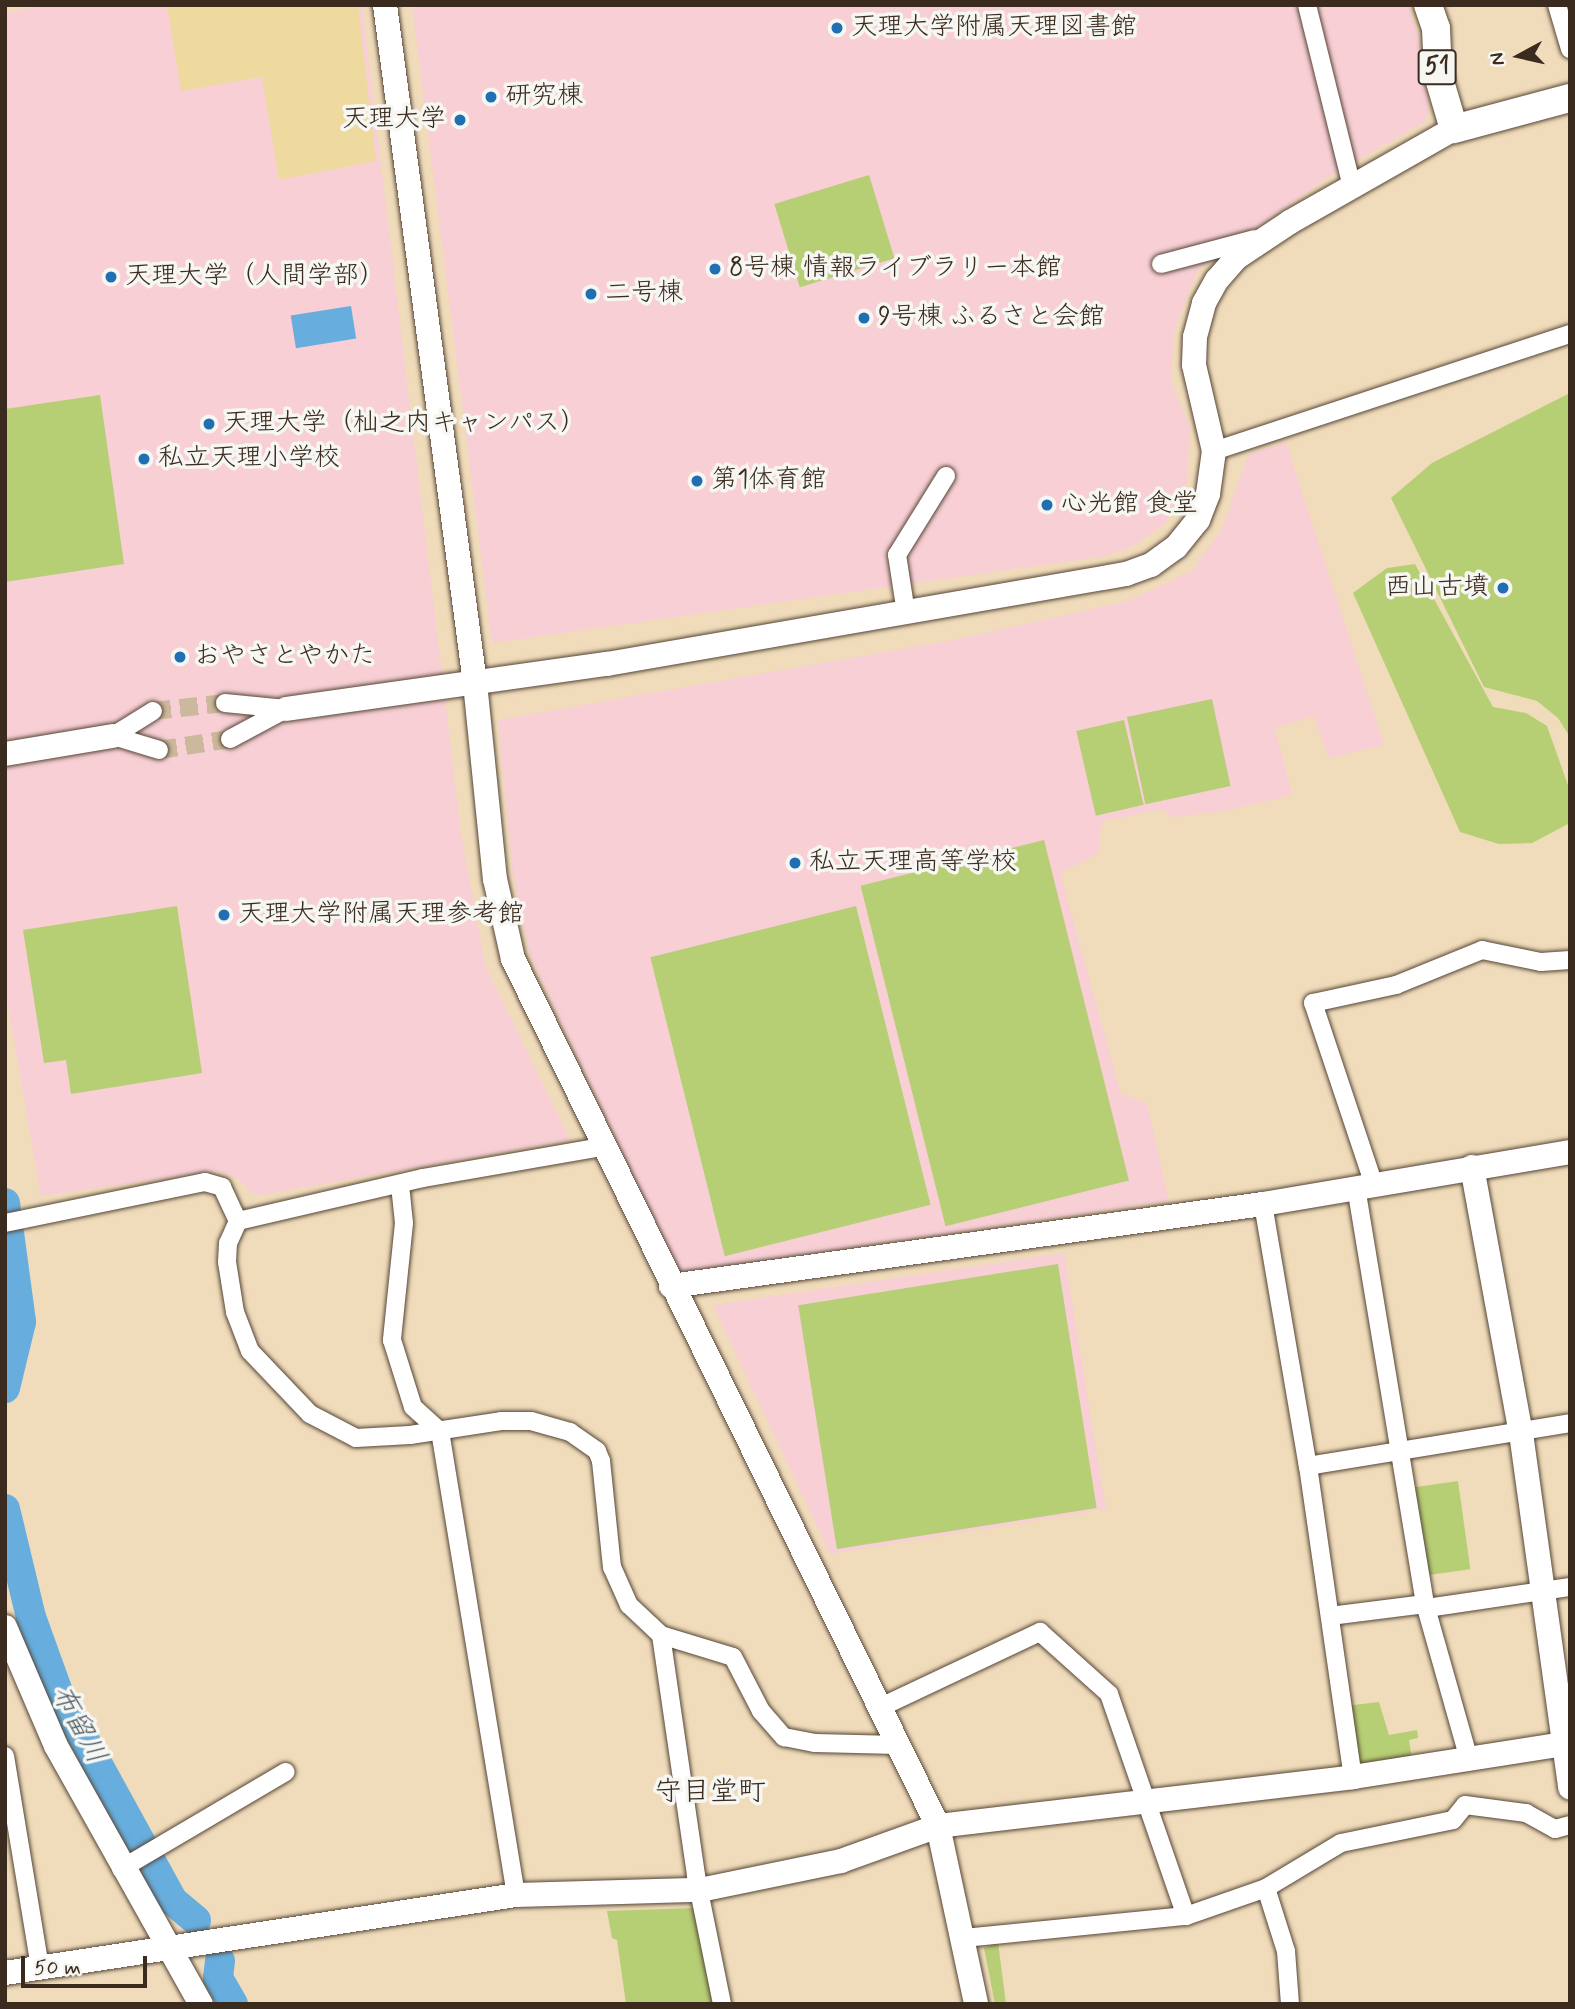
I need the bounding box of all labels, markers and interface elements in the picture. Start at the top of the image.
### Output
place label: 天理大学附属天理図書館 [851,12,1137,44]
marker: 天理大学附属天理図書館 [829,20,845,36]
north arrow [1484,21,1554,91]
road number: 51 [1416,46,1458,88]
text: N [1484,51,1511,67]
place label: 研究棟 [505,81,583,113]
marker: 研究棟 [483,89,499,105]
place label: 天理大学 [342,104,446,136]
marker: 天理大学 [452,112,468,128]
place label: 8号棟 情報ライブラリー本館 [729,253,1063,285]
place label: 天理大学（人間学部） [125,261,385,293]
marker: 8号棟 情報ライブラリー本館 [707,261,723,277]
marker: 天理大学（人間学部） [103,269,119,285]
place label: 二号棟 [605,278,683,310]
marker: 二号棟 [583,286,599,302]
place label: 9号棟 ふるさと会館 [878,302,1106,334]
marker: 9号棟 ふるさと会館 [856,310,872,326]
place label: 天理大学（杣之内キャンパス） [223,408,587,440]
marker: 天理大学（杣之内キャンパス） [201,416,217,432]
place label: 私立天理小学校 [158,443,340,475]
marker: 私立天理小学校 [136,451,152,467]
place label: 第1体育館 [711,465,827,497]
marker: 第1体育館 [689,473,705,489]
place label: 心光館 食堂 [1061,489,1198,521]
marker: 心光館 食堂 [1039,497,1055,513]
place label: 西山古墳 [1385,572,1489,604]
marker: 西山古墳 [1495,580,1511,596]
place label: おやさとやかた [194,641,376,673]
marker: おやさとやかた [172,649,188,665]
place label: 私立天理高等学校 [809,847,1017,879]
marker: 私立天理高等学校 [787,855,803,871]
place label: 天理大学附属天理参考館 [238,899,524,931]
marker: 天理大学附属天理参考館 [216,907,232,923]
water label: 布留川 [43,1680,113,1770]
district label: 守目堂町 [654,1776,766,1810]
scale bar [24,1942,150,1986]
text: 50 m [34,1954,81,1982]

